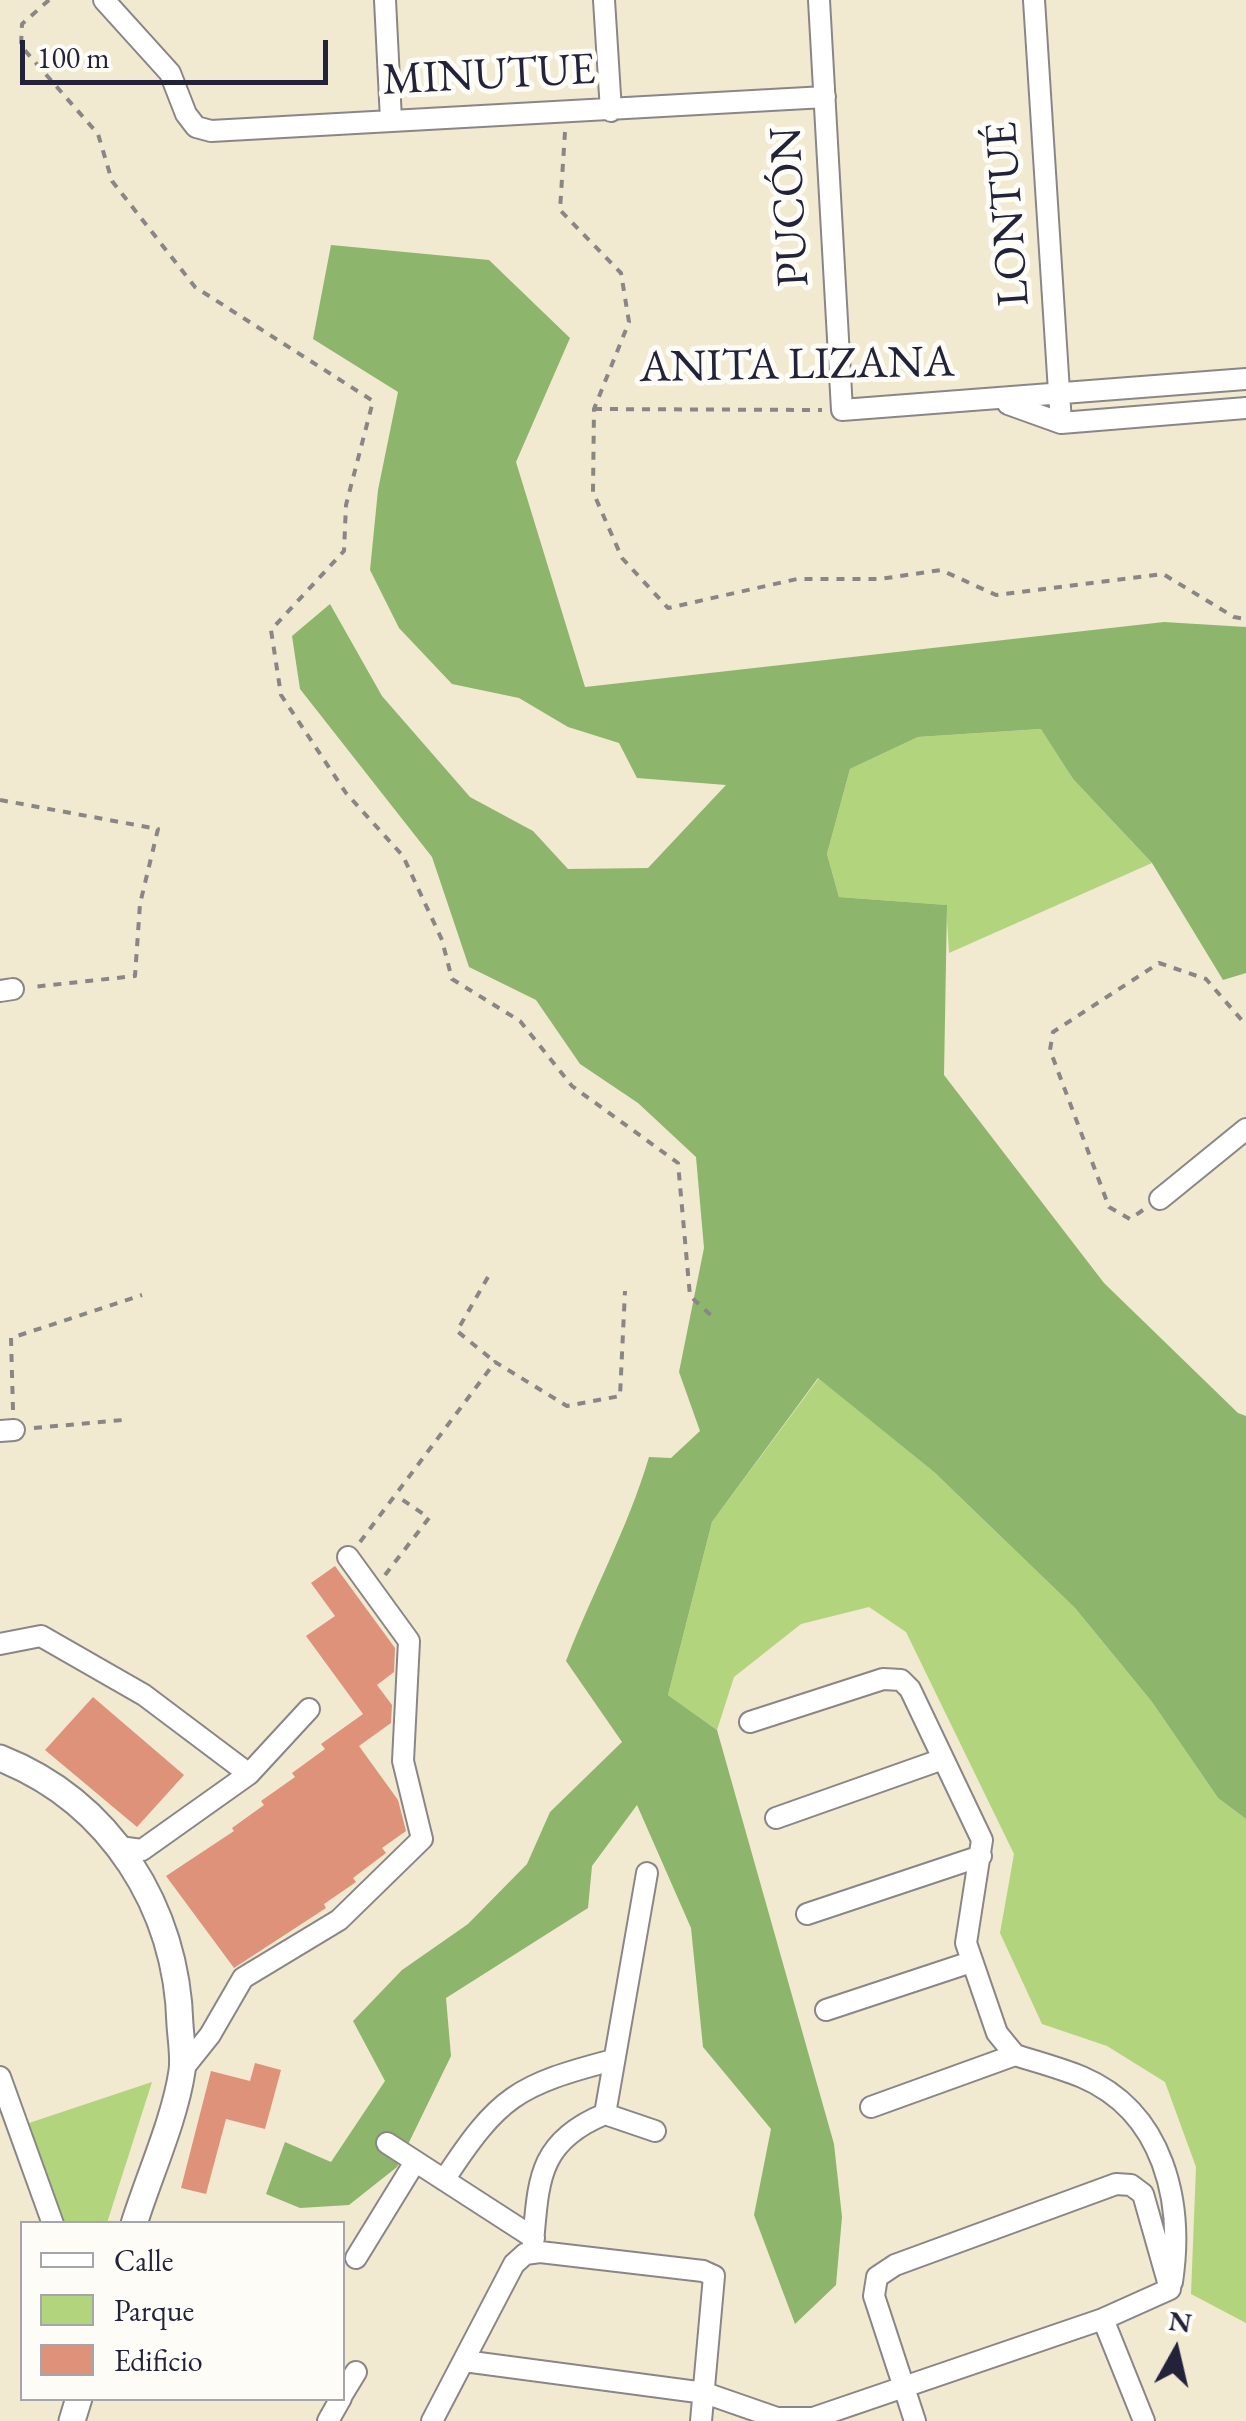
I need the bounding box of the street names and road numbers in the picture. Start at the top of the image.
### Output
street label: MINUTUE [381,43,597,109]
street label: LONTUÉ [976,120,1042,308]
street label: PUCÓN [760,126,822,288]
street label: ANITA LIZANA [639,336,955,396]

